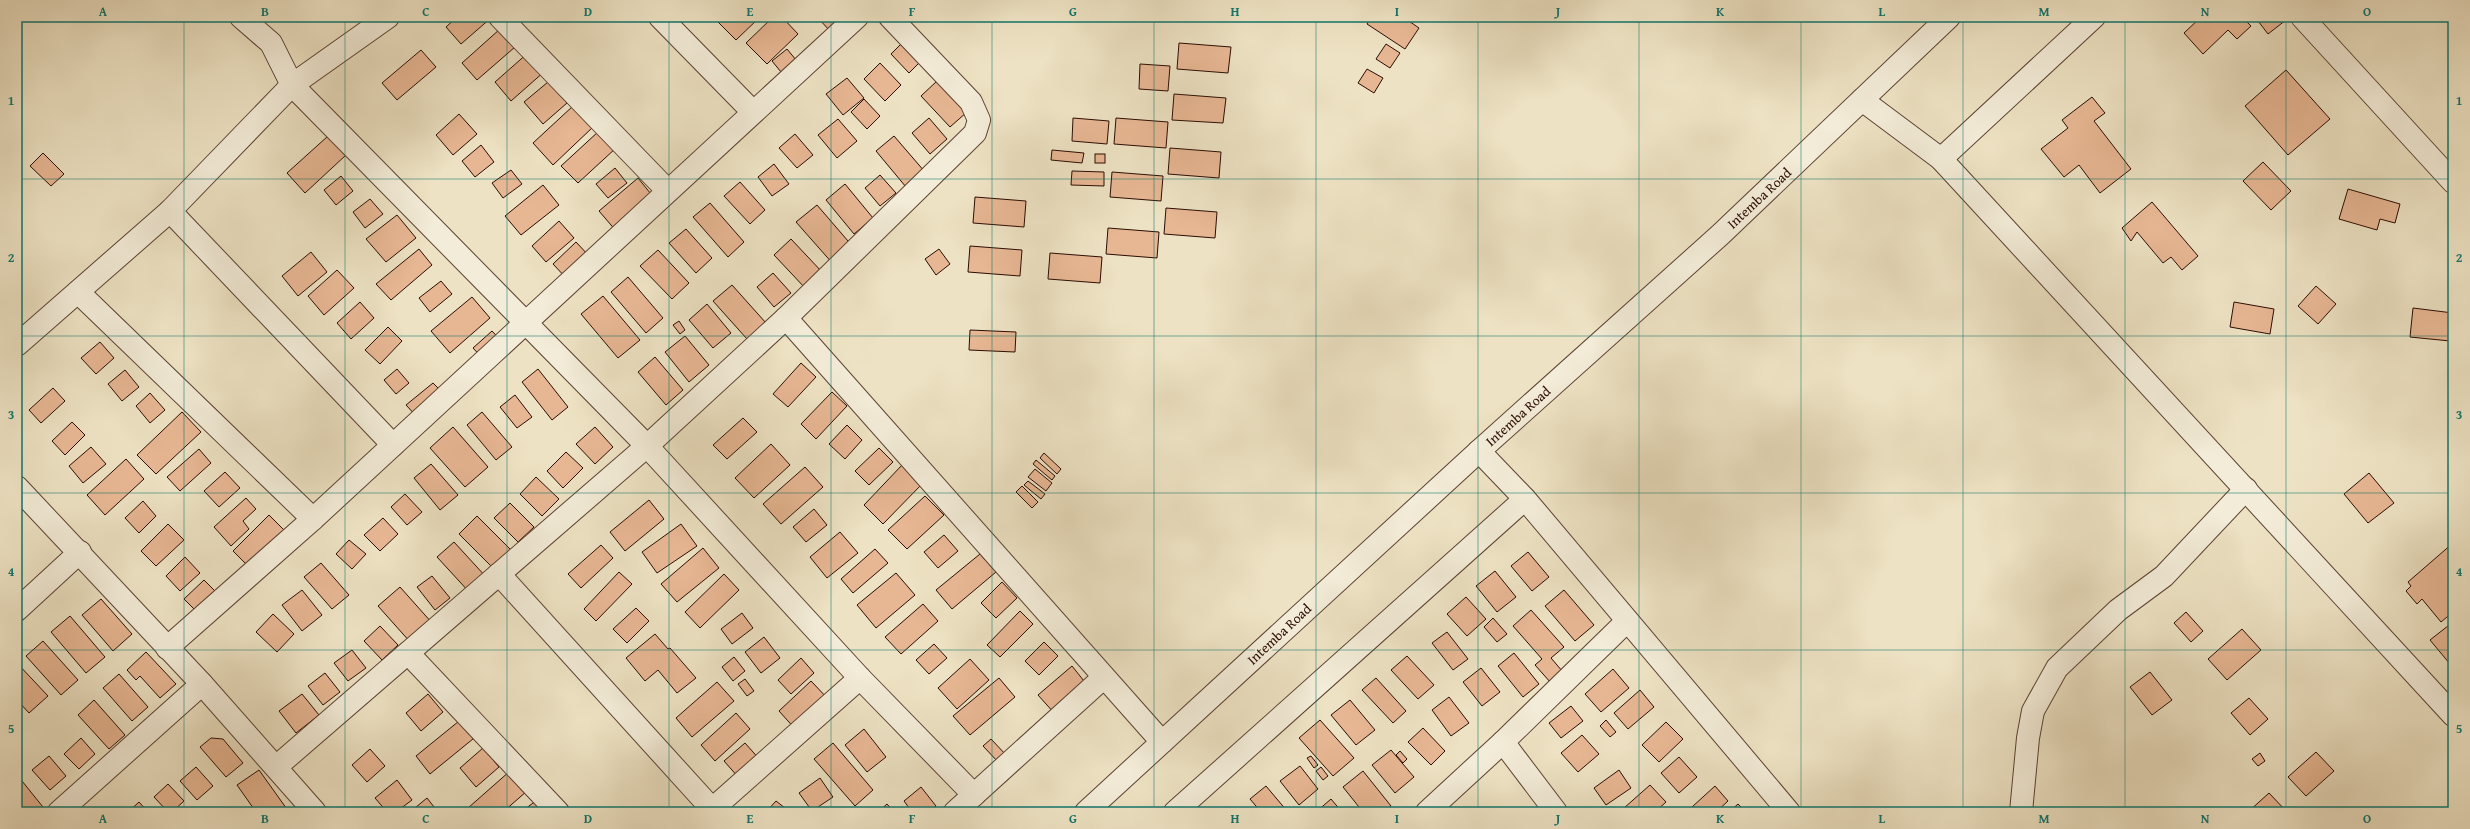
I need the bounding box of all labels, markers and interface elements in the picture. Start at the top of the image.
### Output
text: A [99,2,108,21]
text: B [261,2,269,21]
text: C [422,2,430,21]
text: D [584,2,592,21]
text: E [747,2,754,21]
text: F [909,2,916,21]
text: G [1069,2,1077,21]
text: H [1230,2,1240,21]
text: I [1395,2,1399,21]
text: J [1554,2,1561,21]
text: K [1716,2,1725,21]
text: L [1879,2,1886,21]
text: M [2038,2,2050,21]
text: N [2201,2,2210,21]
text: O [2363,2,2371,21]
text: 1 [8,91,14,110]
text: 1 [2456,91,2462,110]
street label: Intemba Road [1722,163,1796,233]
text: 2 [8,248,15,267]
text: 2 [2456,248,2463,267]
street label: Intemba Road [1481,381,1555,451]
text: 3 [8,405,14,424]
text: 3 [2456,405,2462,424]
text: 4 [8,562,15,581]
text: 4 [2456,562,2463,581]
street label: Intemba Road [1242,599,1316,669]
text: 5 [8,719,15,738]
text: 5 [2456,719,2463,738]
text: A [99,809,108,828]
text: B [261,809,269,828]
text: C [422,809,430,828]
text: D [584,809,592,828]
text: E [747,809,754,828]
text: F [909,809,916,828]
text: G [1069,809,1077,828]
text: H [1230,809,1240,828]
text: I [1395,809,1399,828]
text: J [1554,809,1561,828]
text: K [1716,809,1725,828]
text: L [1879,809,1886,828]
text: M [2038,809,2050,828]
text: N [2201,809,2210,828]
text: O [2363,809,2371,828]

